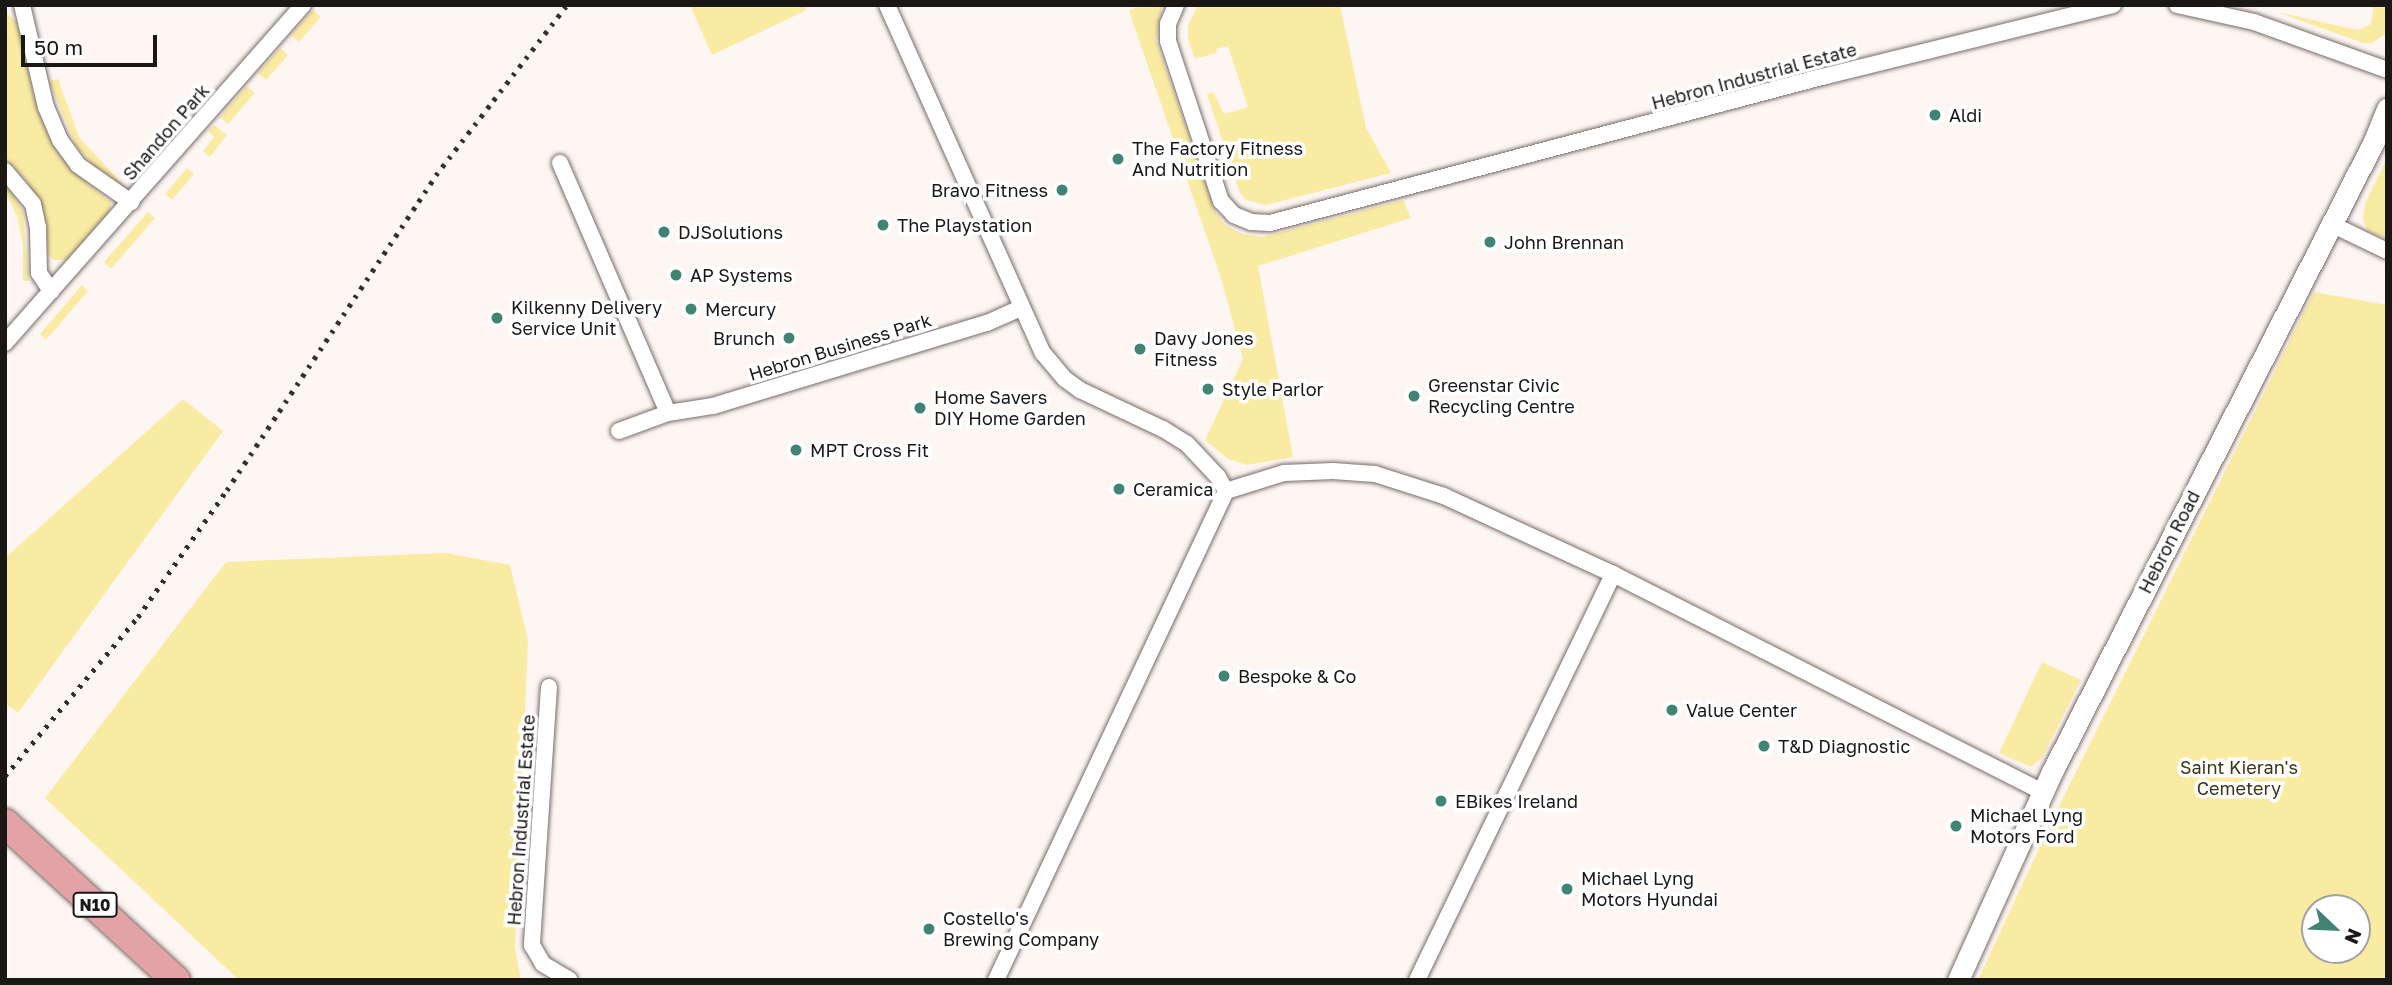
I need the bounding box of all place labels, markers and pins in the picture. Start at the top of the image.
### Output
place label: Aldi [1949,104,1982,126]
marker: Aldi [1927,107,1943,123]
place label: The Factory Fitness And Nutrition [1132,138,1303,180]
marker: The Factory Fitness And Nutrition [1110,151,1126,167]
place label: Bravo Fitness [931,179,1048,201]
marker: Bravo Fitness [1054,182,1070,198]
place label: The Playstation [897,214,1032,236]
marker: The Playstation [875,217,891,233]
place label: DJSolutions [678,221,783,243]
marker: DJSolutions [656,224,672,240]
place label: John Brennan [1504,231,1624,253]
marker: John Brennan [1482,234,1498,250]
place label: AP Systems [690,264,792,286]
marker: AP Systems [668,267,684,283]
place label: Kilkenny Delivery Service Unit [511,297,662,340]
place label: Mercury [705,298,776,320]
marker: Mercury [683,301,699,317]
marker: Kilkenny Delivery Service Unit [489,310,505,326]
place label: Brunch [713,327,775,349]
place label: Davy Jones Fitness [1154,328,1253,370]
marker: Brunch [781,330,797,346]
marker: Davy Jones Fitness [1132,341,1148,357]
place label: Greenstar Civic Recycling Centre [1428,375,1575,418]
place label: Style Parlor [1222,378,1324,400]
marker: Style Parlor [1200,381,1216,397]
place label: Home Savers DIY Home Garden [934,387,1086,430]
marker: Greenstar Civic Recycling Centre [1406,388,1422,404]
marker: Home Savers DIY Home Garden [912,400,928,416]
place label: MPT Cross Fit [810,439,929,461]
marker: MPT Cross Fit [788,442,804,458]
place label: Ceramica [1133,478,1213,500]
marker: Ceramica [1111,481,1127,497]
place label: Bespoke & Co [1238,665,1356,687]
marker: Bespoke & Co [1216,668,1232,684]
place label: Value Center [1686,699,1797,721]
marker: Value Center [1664,702,1680,718]
place label: T&D Diagnostic [1778,735,1910,757]
marker: T&D Diagnostic [1756,738,1772,754]
place label: EBikes Ireland [1455,790,1578,812]
marker: EBikes Ireland [1433,793,1449,809]
place label: Michael Lyng Motors Ford [1970,805,2083,848]
marker: Michael Lyng Motors Ford [1948,818,1964,834]
place label: Michael Lyng Motors Hyundai [1581,868,1718,910]
marker: Michael Lyng Motors Hyundai [1559,881,1575,897]
place label: Costello's Brewing Company [943,908,1099,950]
marker: Costello's Brewing Company [921,921,937,937]

